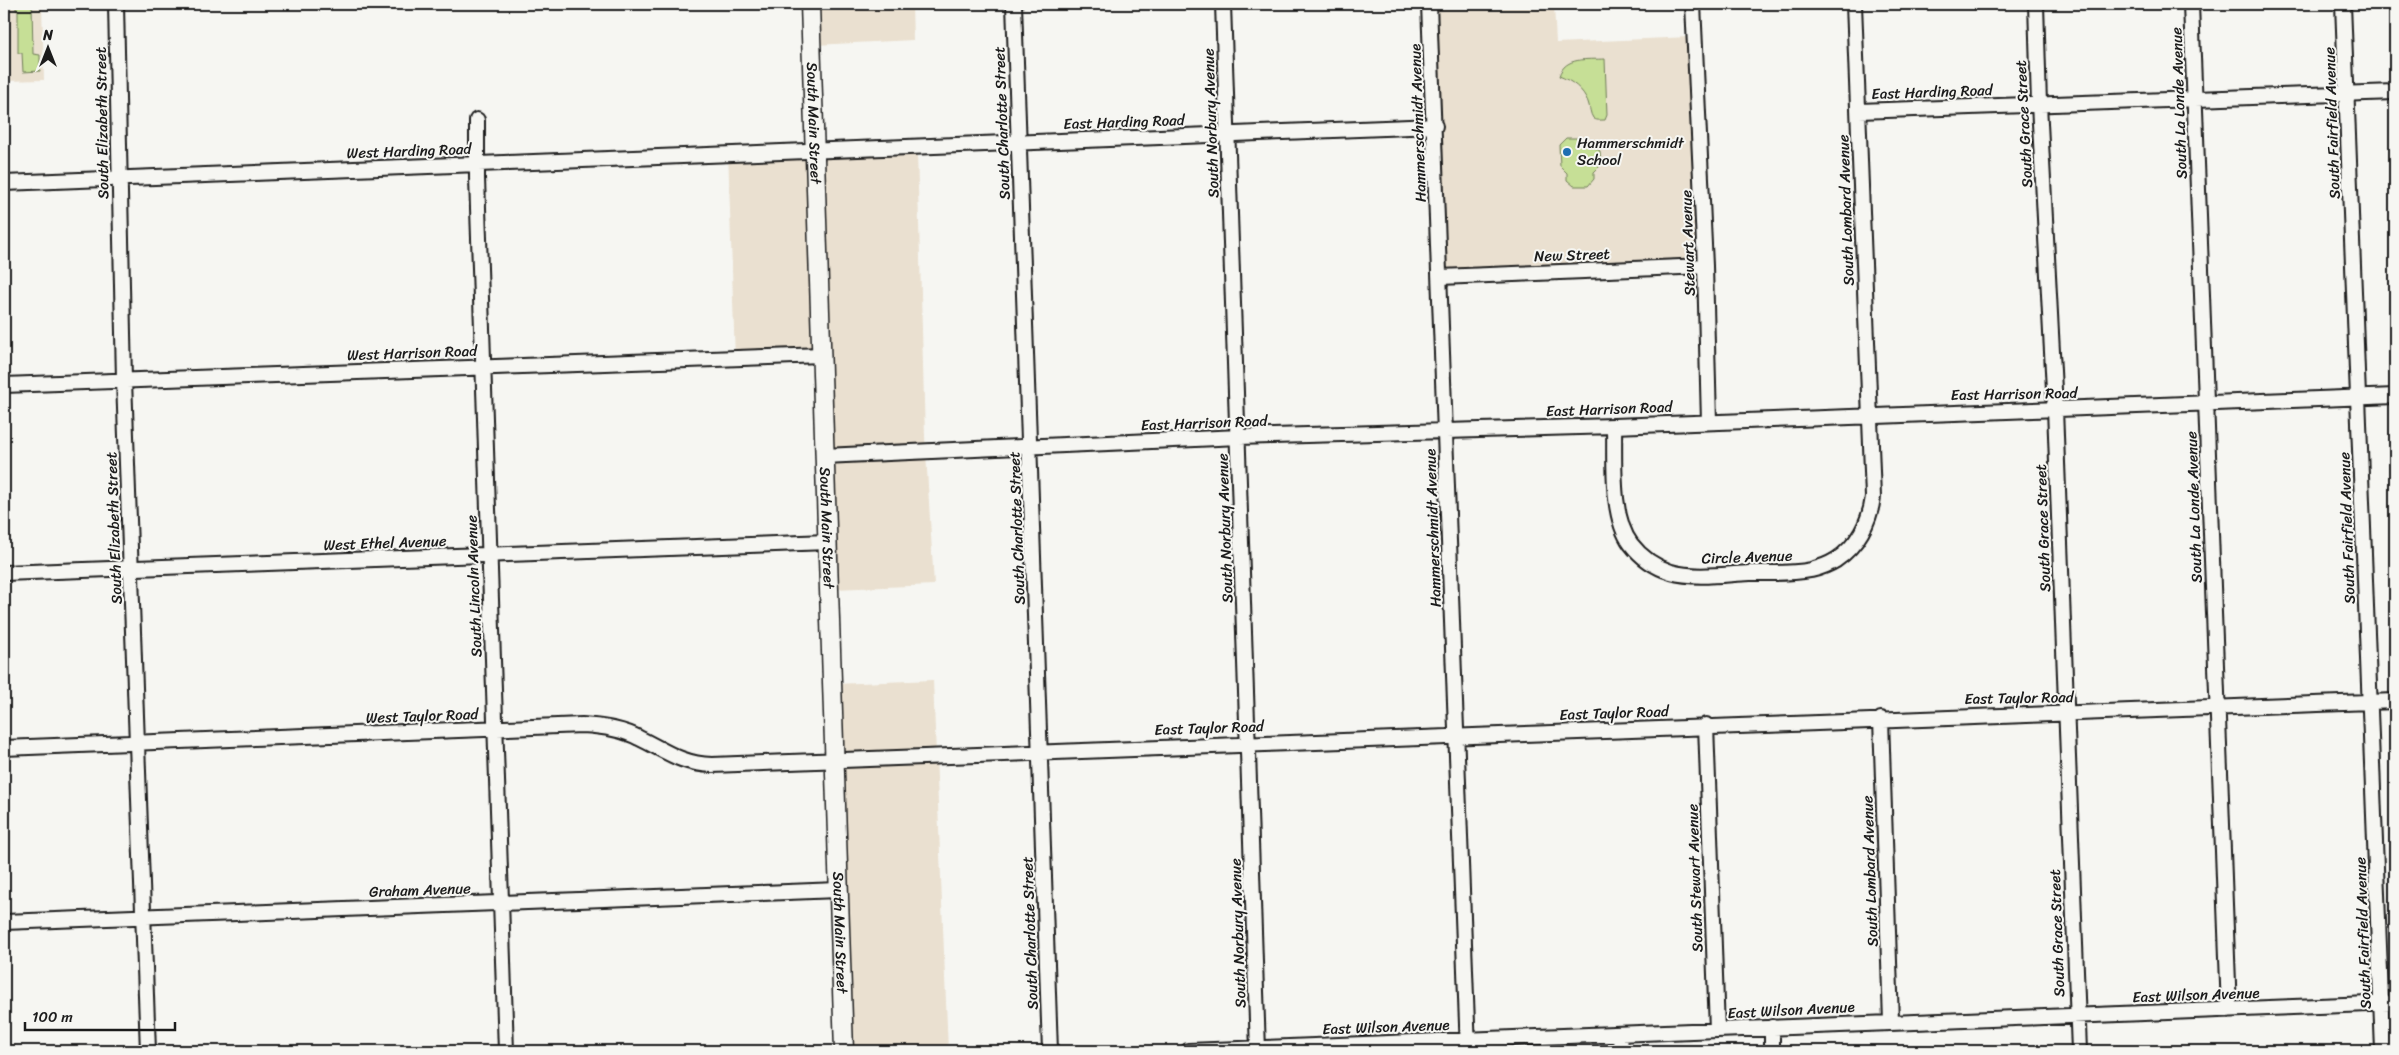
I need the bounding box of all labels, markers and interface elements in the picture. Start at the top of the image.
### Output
north arrow [22,22,72,72]
text: N [42,23,53,48]
street label: South La Londe Avenue [2163,26,2195,179]
street label: Hammerschmidt Avenue [1402,43,1434,203]
street label: South Elizabeth Street [88,46,116,199]
street label: South Charlotte Street [986,46,1018,200]
street label: South Fairfield Avenue [2316,46,2348,199]
street label: South Norbury Avenue [1195,47,1227,198]
street label: South Grace Street [2008,59,2040,188]
street label: South Main Street [799,62,829,185]
street label: East Harding Road [1871,77,1994,107]
street label: East Harding Road [1063,107,1186,137]
place label: Hammerschmidt School [1577,130,1685,173]
street label: South Lombard Avenue [1830,134,1862,286]
street label: West Harding Road [346,136,473,166]
marker: Hammerschmidt School [1561,146,1573,158]
street label: Stewart Avenue [1673,189,1703,296]
street label: New Street [1534,241,1611,269]
street label: West Harrison Road [347,338,478,368]
street label: East Harrison Road [1951,380,2079,408]
street label: East Harrison Road [1545,394,1674,424]
street label: East Harrison Road [1140,408,1269,438]
street label: South La Londe Avenue [2178,430,2210,583]
street label: Hammerschmidt Avenue [1417,448,1449,608]
street label: South Elizabeth Street [98,451,130,605]
street label: South Charlotte Street [1001,451,1033,605]
street label: South Fairfield Avenue [2331,451,2363,604]
street label: South Norbury Avenue [1209,452,1241,603]
street label: South Grace Street [2028,463,2058,592]
street label: South Main Street [812,466,842,590]
street label: South Lincoln Avenue [459,514,489,658]
street label: West Ethel Avenue [323,528,447,558]
street label: Circle Avenue [1701,542,1793,572]
street label: East Taylor Road [1964,684,2075,712]
street label: East Taylor Road [1559,698,1670,728]
street label: West Taylor Road [365,701,480,731]
street label: East Taylor Road [1154,713,1265,743]
street label: South Lombard Avenue [1854,795,1886,947]
street label: South Stewart Avenue [1679,803,1711,953]
street label: South Charlotte Street [1014,856,1046,1010]
street label: South Fairfield Avenue [2347,856,2379,1009]
street label: South Norbury Avenue [1222,857,1254,1008]
street label: South Grace Street [2042,868,2072,997]
street label: South Main Street [825,871,855,995]
street label: Graham Avenue [369,875,472,905]
street label: East Wilson Avenue [2132,980,2260,1010]
street label: East Wilson Avenue [1727,994,1855,1026]
scale bar [25,1000,175,1032]
text: 100 m [32,1004,73,1030]
street label: East Wilson Avenue [1322,1012,1450,1042]

